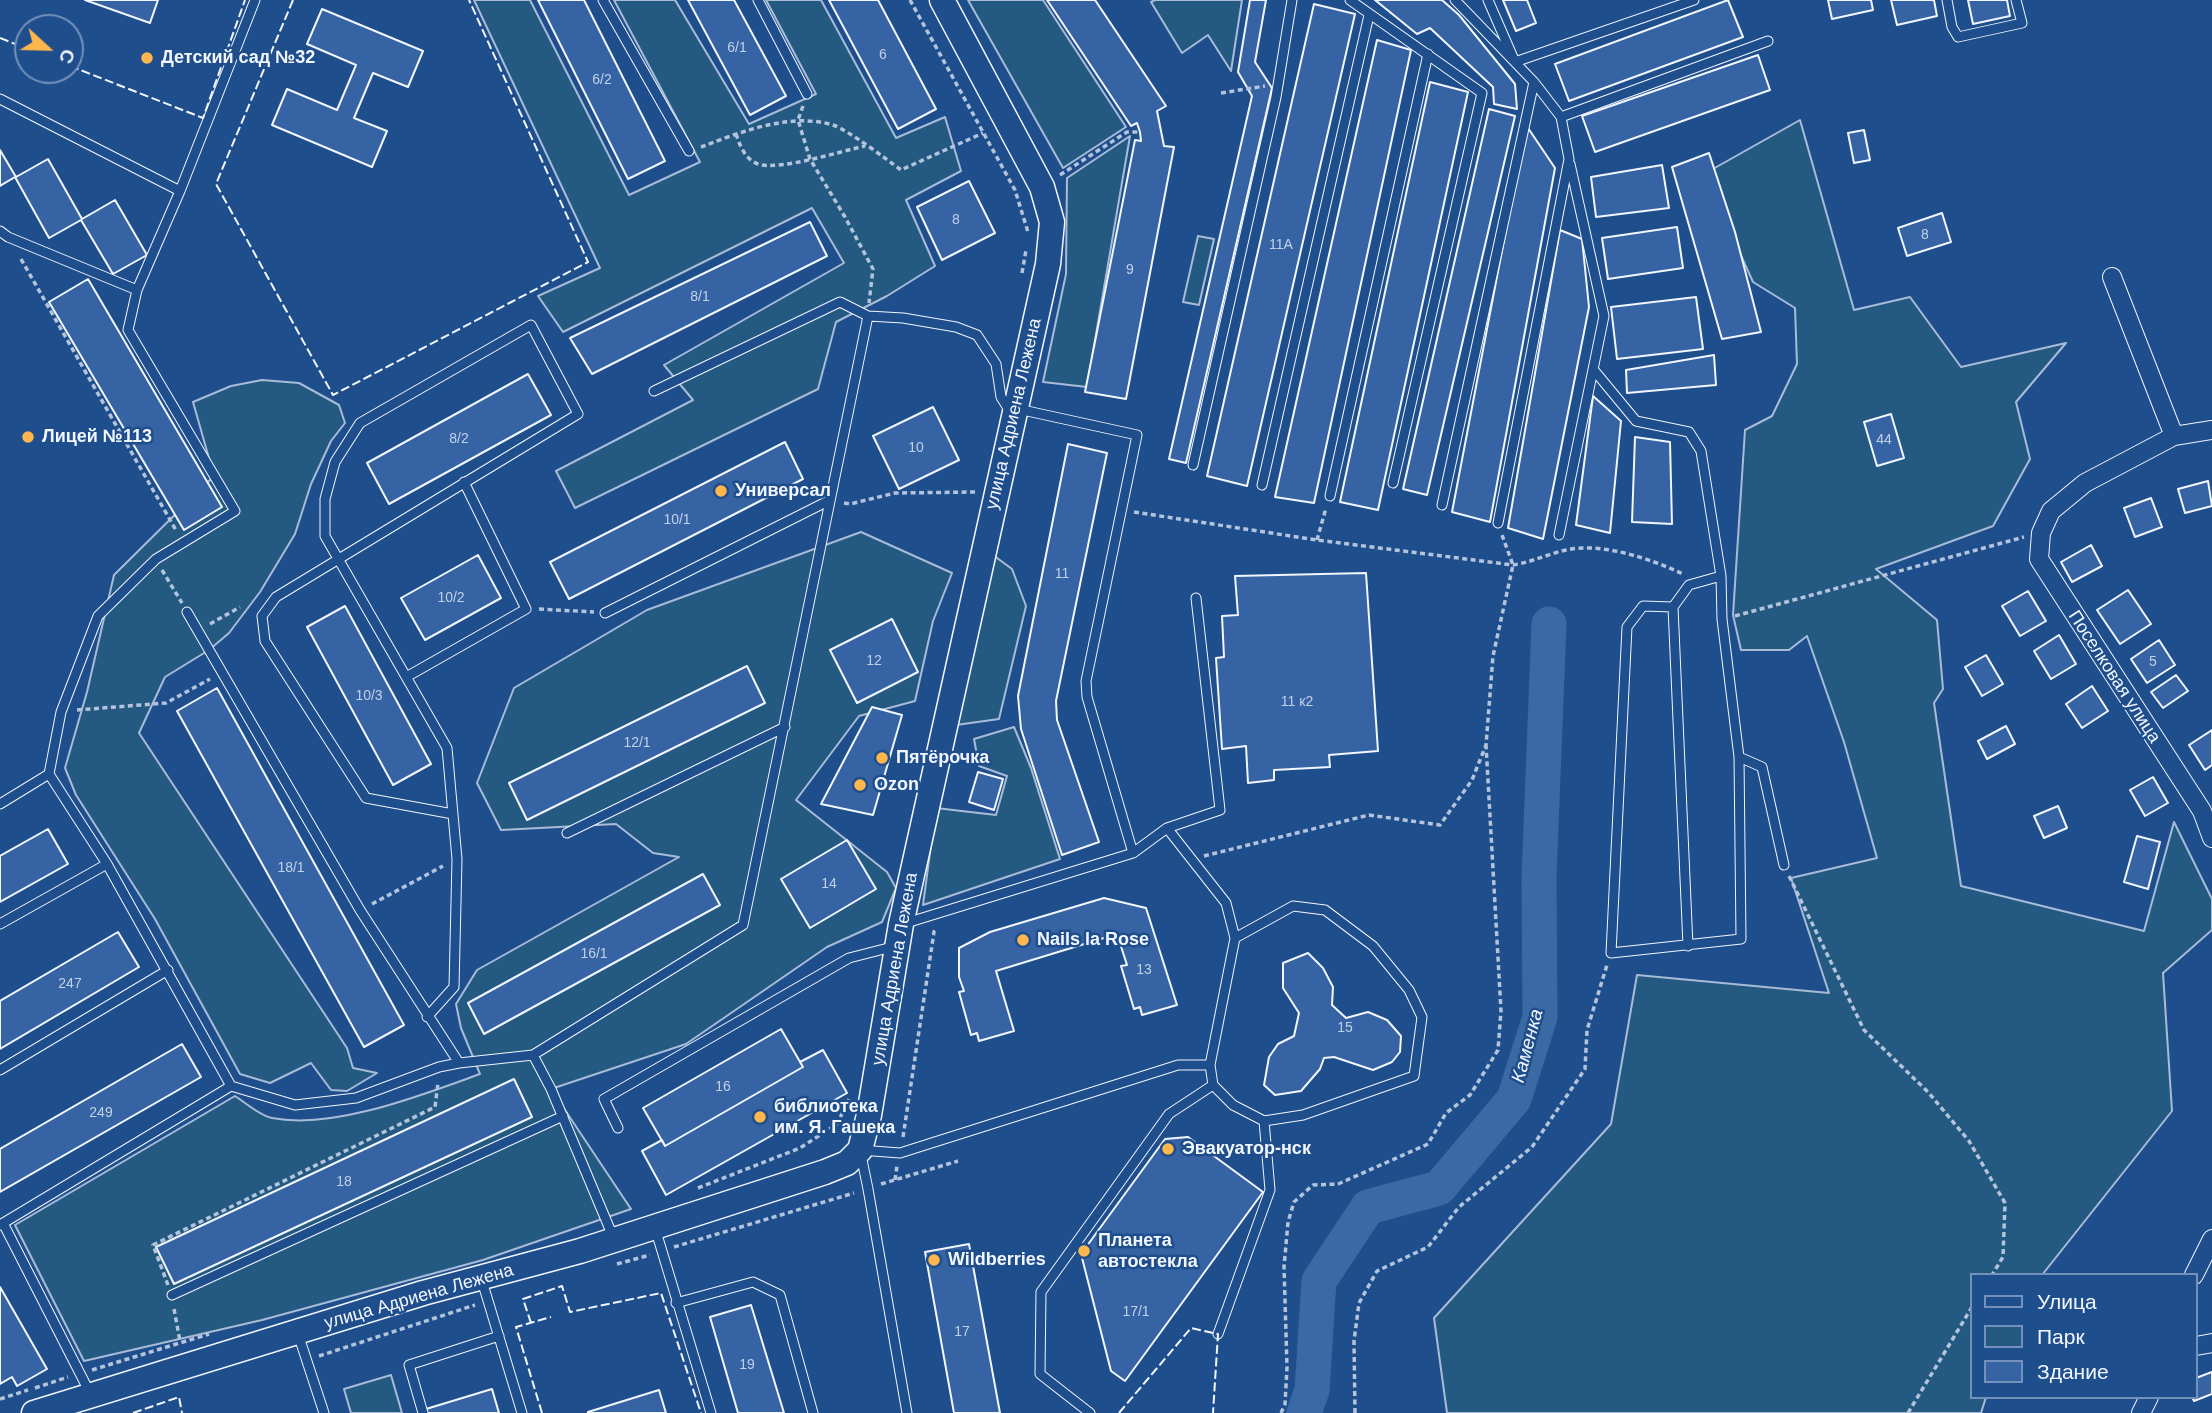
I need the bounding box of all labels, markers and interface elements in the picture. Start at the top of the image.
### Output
north arrow [14,14,84,84]
house number: 6/1 [727,40,747,56]
text: С [55,46,79,67]
place label: Детский сад №32 [161,47,315,69]
house number: 6 [879,47,887,63]
marker: Детский сад №32 [139,50,155,66]
house number: 6/2 [592,72,612,88]
house number: 8 [952,212,960,228]
house number: 8 [1921,227,1929,243]
house number: 11А [1269,237,1293,253]
house number: 9 [1126,262,1134,278]
house number: 8/1 [690,289,710,305]
street label: улица Адриена Лежена [981,316,1047,512]
place label: Лицей №113 [42,426,152,448]
marker: Лицей №113 [20,429,36,445]
house number: 8/2 [449,431,469,447]
house number: 44 [1876,432,1892,448]
house number: 10 [908,440,924,456]
place label: Универсал [735,480,831,502]
marker: Универсал [713,483,729,499]
house number: 10/1 [663,512,691,528]
house number: 11 [1055,566,1069,582]
house number: 10/2 [437,590,465,606]
street label: Поселковая улица [2063,607,2165,747]
house number: 12 [866,653,882,669]
house number: 5 [2149,654,2157,670]
house number: 10/3 [355,688,383,704]
house number: 11 к2 [1281,694,1313,710]
house number: 12/1 [623,735,651,751]
place label: Пятёрочка [896,747,989,769]
marker: Пятёрочка [874,750,890,766]
place label: Ozon [874,774,919,796]
marker: Ozon [852,777,868,793]
house number: 18/1 [277,860,305,876]
street label: улица Адриена Лежена [867,871,923,1067]
house number: 14 [821,876,837,892]
place label: Nails la Rose [1037,929,1149,951]
marker: Nails la Rose [1015,932,1031,948]
house number: 16/1 [580,946,608,962]
house number: 13 [1136,962,1152,978]
house number: 247 [58,976,82,992]
water label: Каменка [1507,1007,1549,1085]
house number: 15 [1337,1020,1353,1036]
house number: 16 [715,1079,731,1095]
place label: библиотека им. Я. Гашека [774,1096,895,1138]
house number: 249 [89,1105,113,1121]
marker: библиотека им. Я. Гашека [752,1109,768,1125]
place label: Эвакуатор-нск [1182,1138,1311,1160]
marker: Эвакуатор-нск [1160,1141,1176,1157]
house number: 18 [336,1174,352,1190]
place label: Планета автостекла [1098,1230,1198,1272]
marker: Планета автостекла [1076,1243,1092,1259]
place label: Wildberries [948,1249,1046,1271]
marker: Wildberries [926,1252,942,1268]
street label: улица Адриена Лежена [322,1260,516,1334]
legend [1970,1273,2198,1399]
text: Улица [2037,1290,2097,1313]
house number: 17/1 [1122,1304,1150,1320]
house number: 17 [954,1324,970,1340]
text: Парк [2037,1325,2085,1348]
house number: 19 [739,1357,755,1373]
text: Здание [2037,1360,2109,1383]

